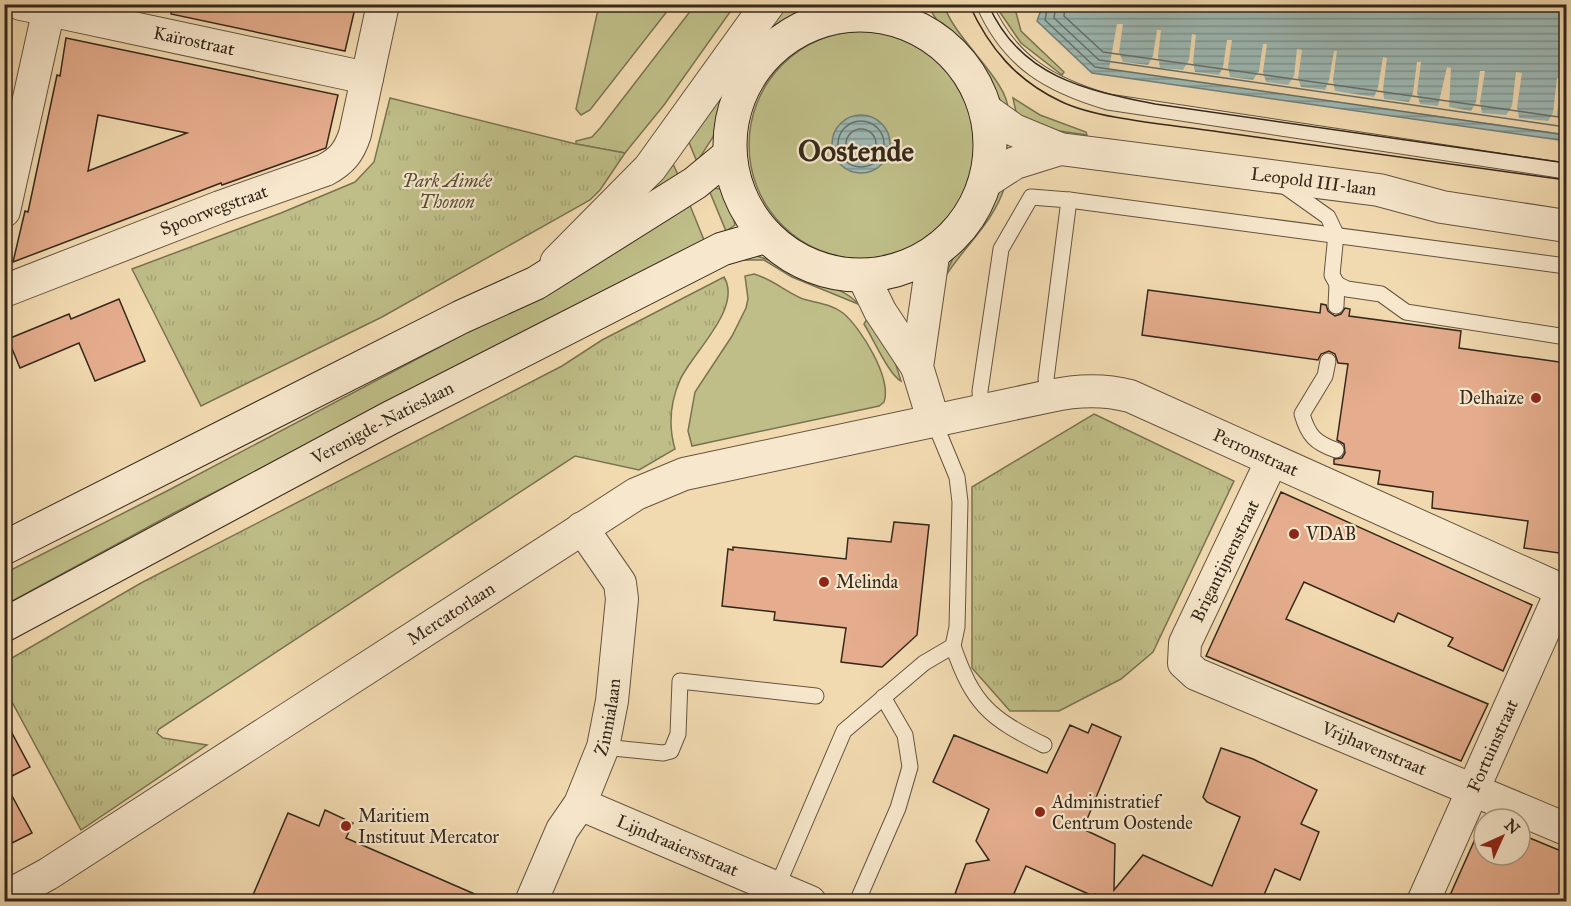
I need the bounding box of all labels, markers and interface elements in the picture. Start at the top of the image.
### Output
street label: Kaïrostraat [151,22,237,61]
district label: Oostende [798,133,915,169]
street label: Leopold III-laan [1250,163,1378,201]
park label: Park Aimée Thonon [402,170,493,213]
street label: Spoorwegstraat [157,180,271,240]
street label: Verenigde-Natieslaan [307,376,457,470]
place label: Delhaize [1459,387,1524,409]
marker: Delhaize [1529,391,1543,405]
street label: Perronstraat [1210,424,1302,481]
street label: Brigantijnenstraat [1186,496,1265,626]
place label: VDAB [1305,523,1356,545]
marker: VDAB [1287,527,1301,541]
place label: Melinda [836,571,898,593]
marker: Melinda [817,575,831,589]
street label: Mercatorlaan [403,577,499,650]
street label: Zinnialaan [590,677,625,759]
street label: Fortuinstraat [1462,695,1523,796]
street label: Vrijhavenstraat [1317,716,1430,781]
place label: Administratief Centrum Oostende [1051,791,1193,834]
place label: Maritiem Instituut Mercator [358,805,499,848]
marker: Administratief Centrum Oostende [1033,805,1047,819]
north arrow [1472,807,1532,867]
street label: Lijndraaiersstraat [613,810,742,881]
text: N [1501,815,1524,839]
marker: Maritiem Instituut Mercator [339,819,353,833]

